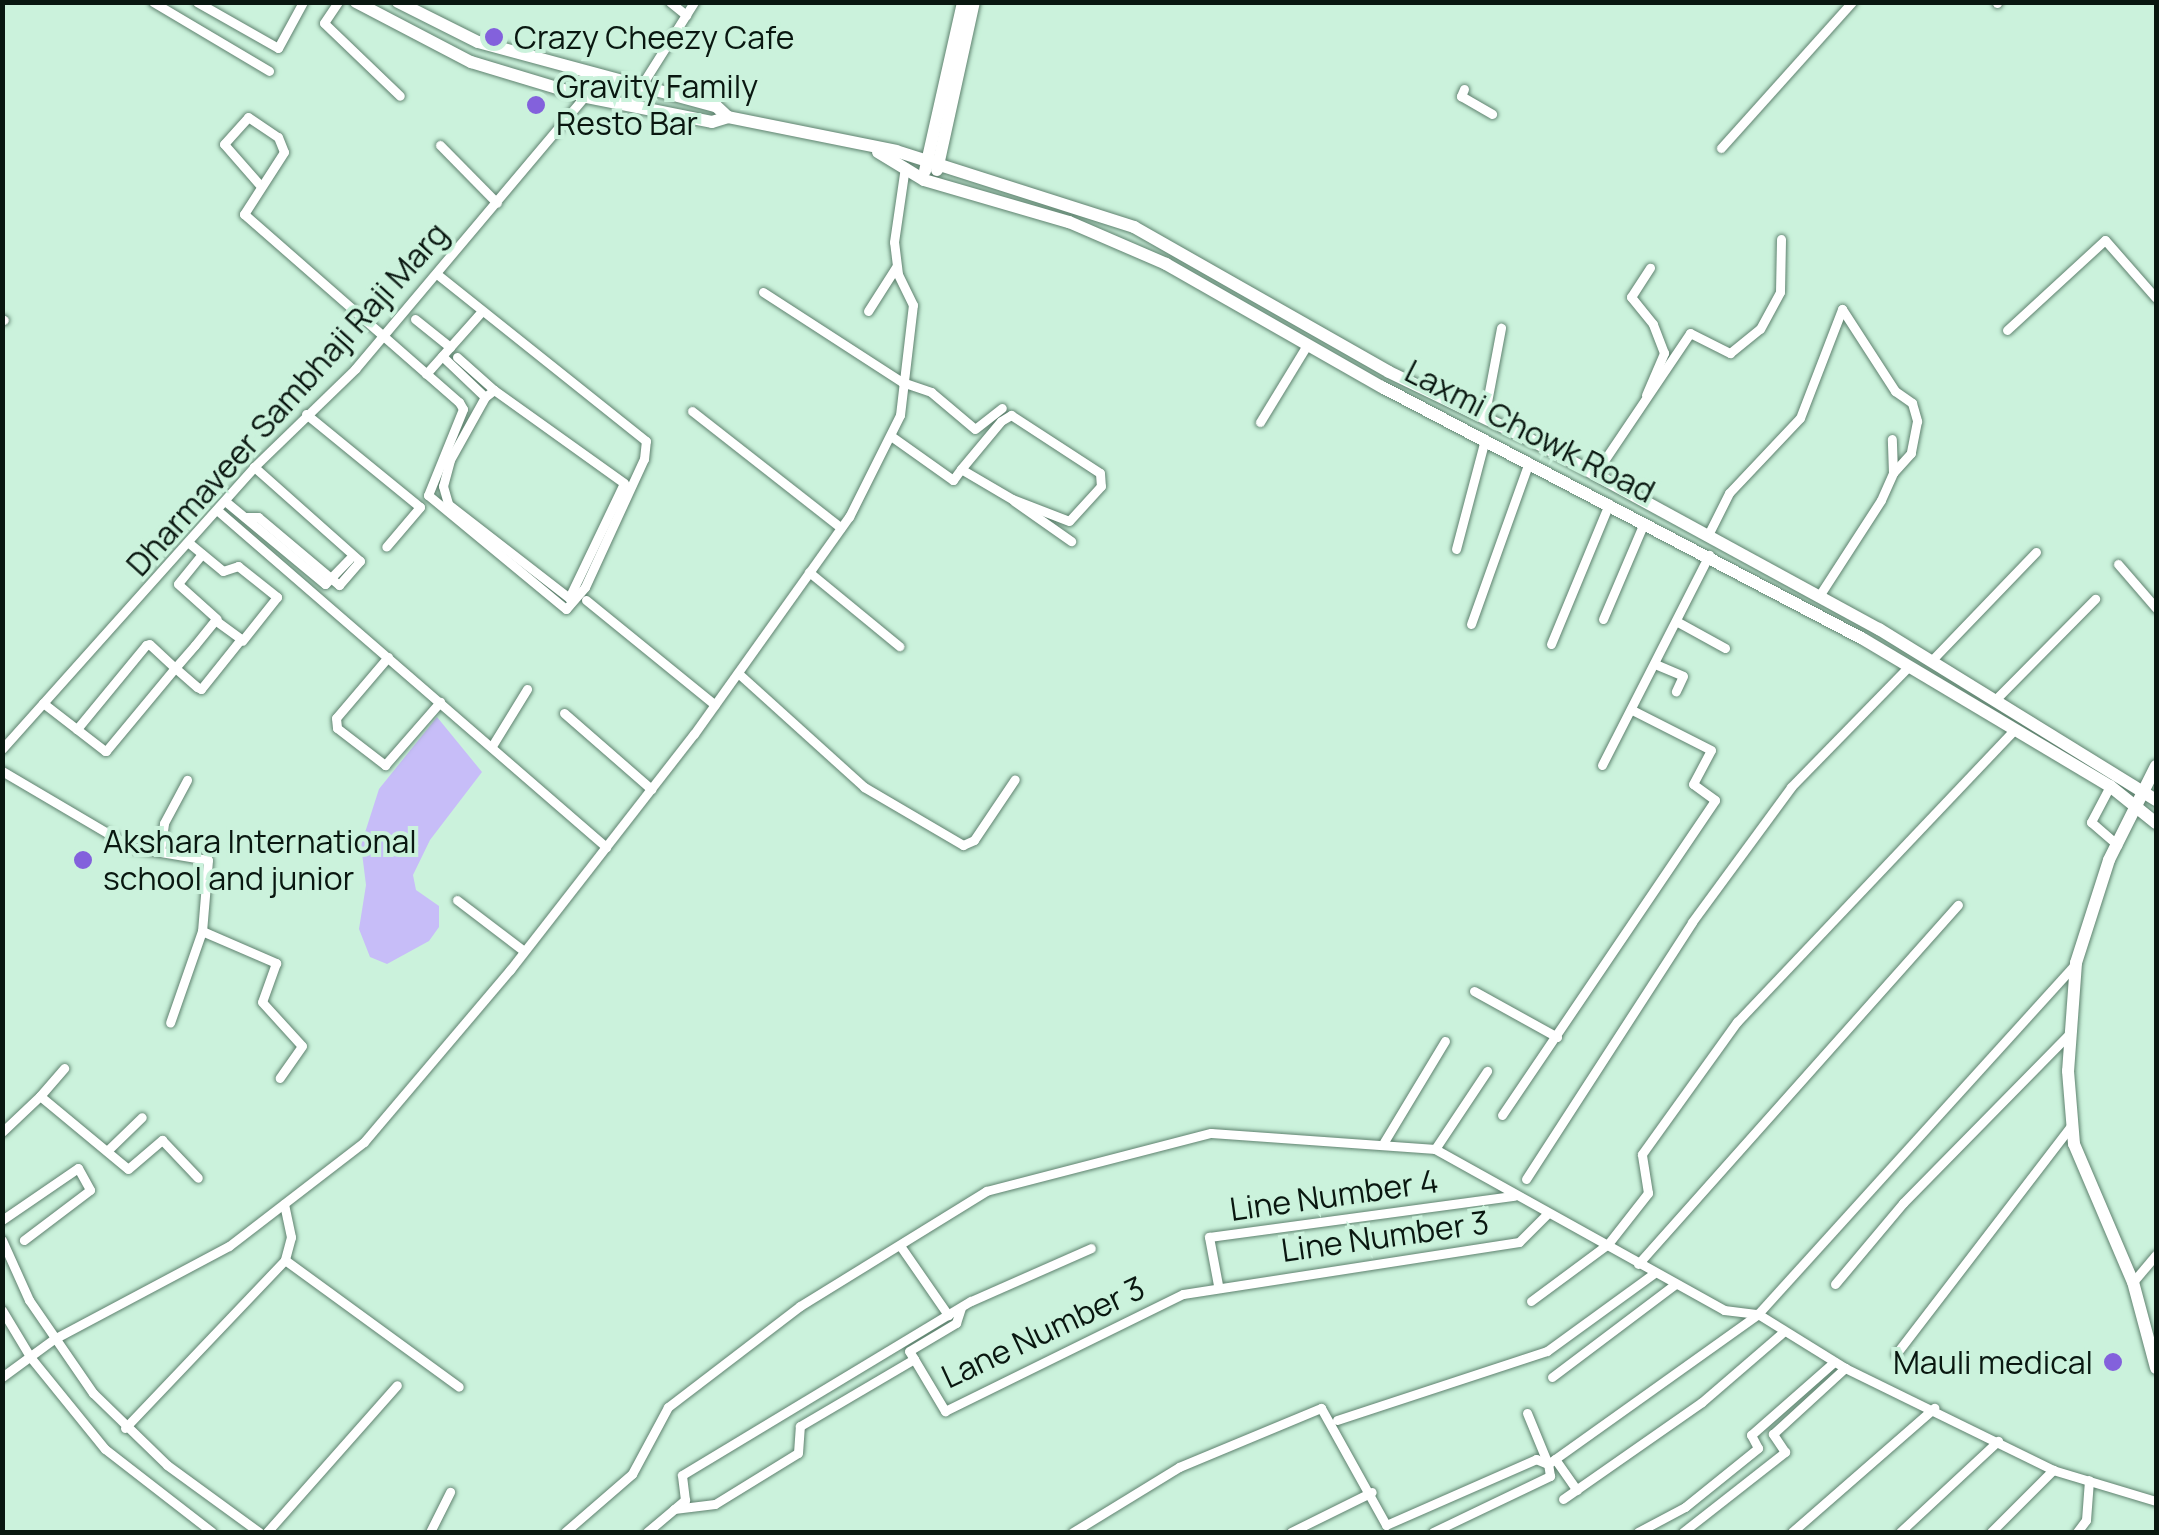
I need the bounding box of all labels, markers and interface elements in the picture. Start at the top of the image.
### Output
place label: Crazy Cheezy Cafe [514,18,794,56]
marker: Crazy Cheezy Cafe [483,26,505,48]
place label: Gravity Family Resto Bar [556,68,758,143]
marker: Gravity Family Resto Bar [525,94,547,116]
street label: Dharmaveer Sambhaji Raji Marg [118,215,456,583]
street label: Laxmi Chowk Road [1399,352,1661,510]
place label: Akshara International school and junior [103,823,417,898]
marker: Akshara International school and junior [72,849,94,871]
street label: Line Number 4 [1227,1161,1441,1229]
street label: Line Number 3 [1279,1202,1491,1270]
street label: Lane Number 3 [935,1268,1151,1396]
place label: Mauli medical [1893,1343,2093,1381]
marker: Mauli medical [2102,1351,2124,1373]

